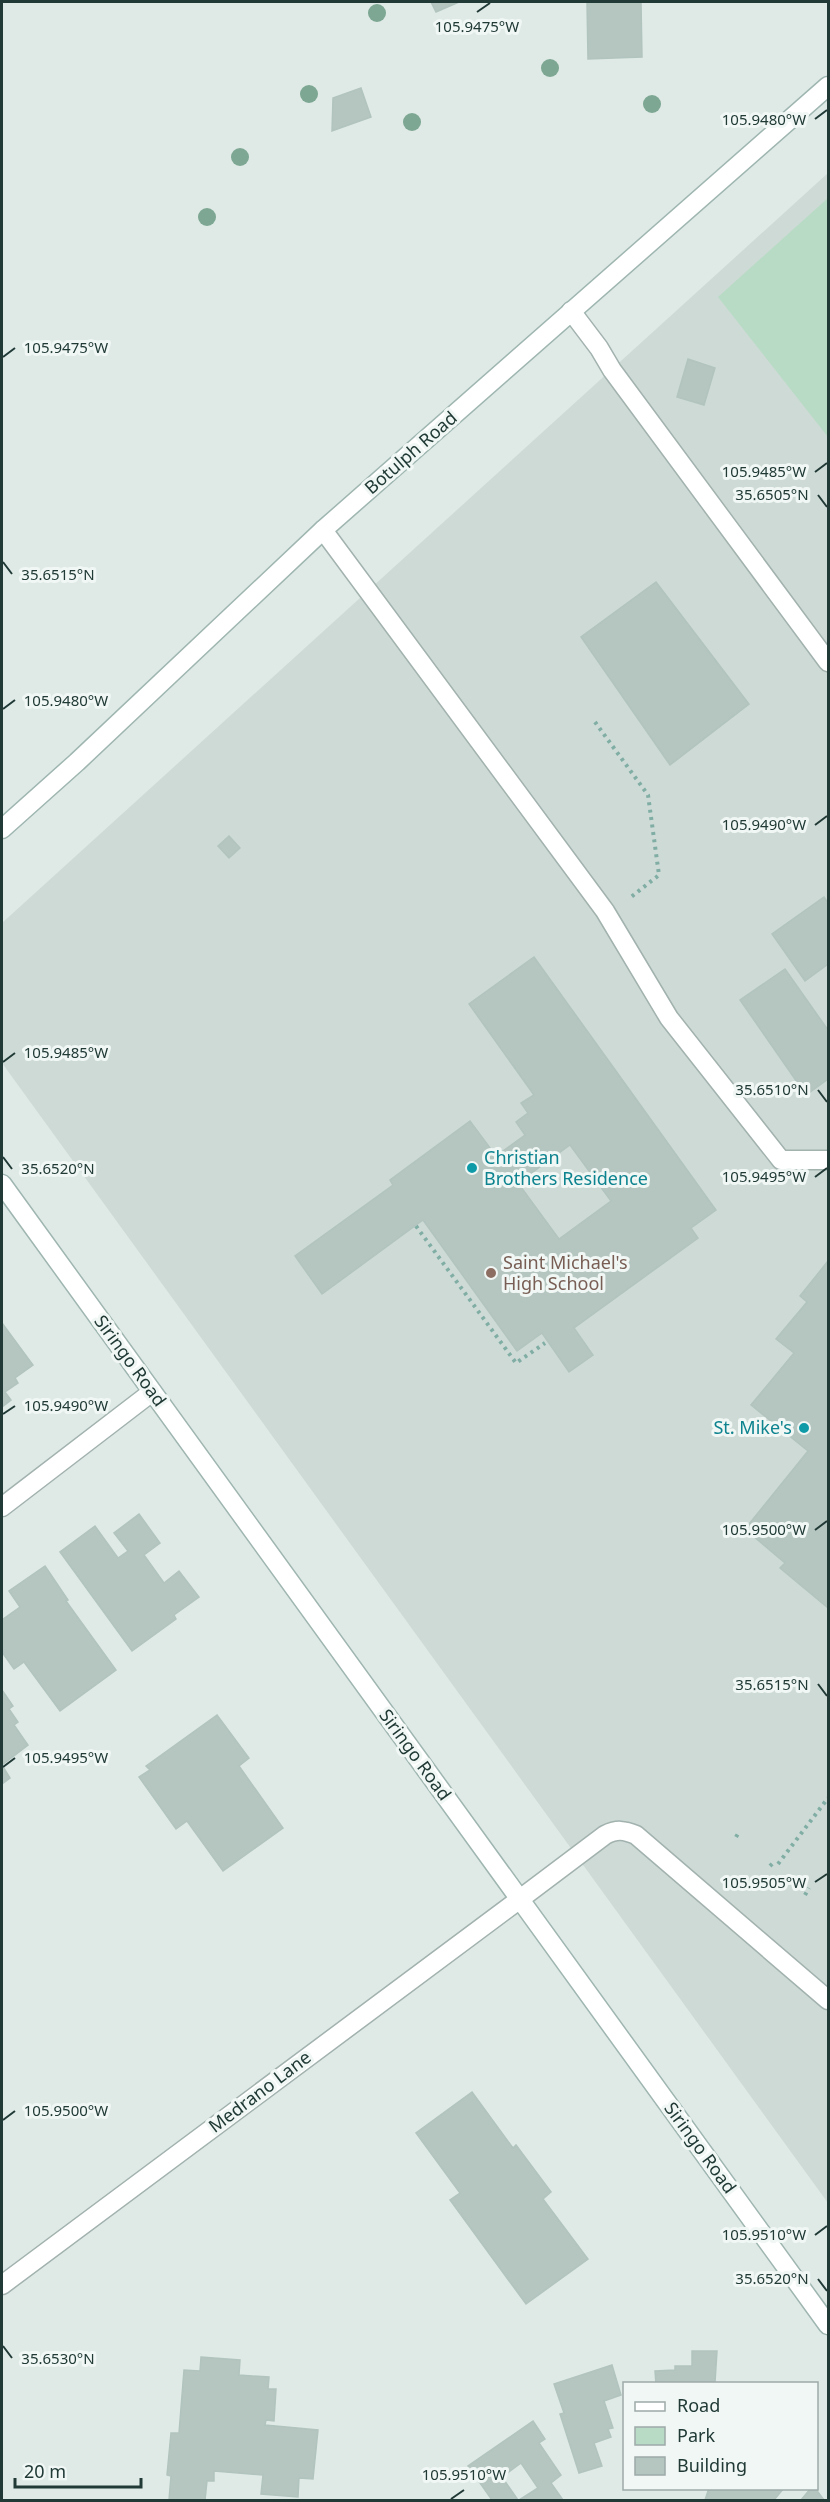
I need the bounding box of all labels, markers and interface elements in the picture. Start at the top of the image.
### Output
text: 105.9475°W [435,16,519,36]
text: 105.9480°W [722,109,806,129]
text: 105.9475°W [24,337,108,357]
street label: Botulph Road [359,405,462,499]
text: 105.9485°W [722,461,806,481]
text: 35.6505°N [735,484,809,504]
text: 35.6515°N [21,564,95,584]
text: 105.9480°W [24,690,108,710]
text: 105.9490°W [722,814,806,834]
text: 105.9485°W [24,1042,108,1062]
text: 35.6510°N [735,1079,809,1099]
place label: Christian Brothers Residence [484,1145,648,1190]
text: 35.6520°N [21,1158,95,1178]
marker: Christian Brothers Residence [465,1161,479,1175]
text: 105.9495°W [722,1166,806,1186]
place label: Saint Michael's High School [503,1250,628,1295]
marker: Saint Michael's High School [484,1266,498,1280]
street label: Siringo Road [89,1310,172,1411]
text: 105.9490°W [24,1395,108,1415]
place label: St. Mike's [713,1415,792,1439]
marker: St. Mike's [797,1421,811,1435]
text: 105.9500°W [722,1519,806,1539]
text: 35.6515°N [735,1674,809,1694]
street label: Siringo Road [374,1704,457,1805]
text: 105.9495°W [24,1747,108,1767]
text: 105.9505°W [722,1872,806,1892]
street label: Medrano Lane [203,2045,315,2138]
street label: Siringo Road [659,2097,742,2198]
text: 105.9500°W [24,2100,108,2120]
text: 105.9510°W [722,2224,806,2244]
text: 35.6520°N [735,2268,809,2288]
text: 35.6530°N [21,2348,95,2368]
legend [623,2382,818,2490]
text: Road [677,2393,720,2417]
text: Park [677,2423,715,2447]
scale bar [15,2451,141,2489]
text: Building [677,2453,747,2477]
text: 20 m [24,2459,66,2483]
text: 105.9510°W [422,2464,506,2484]

